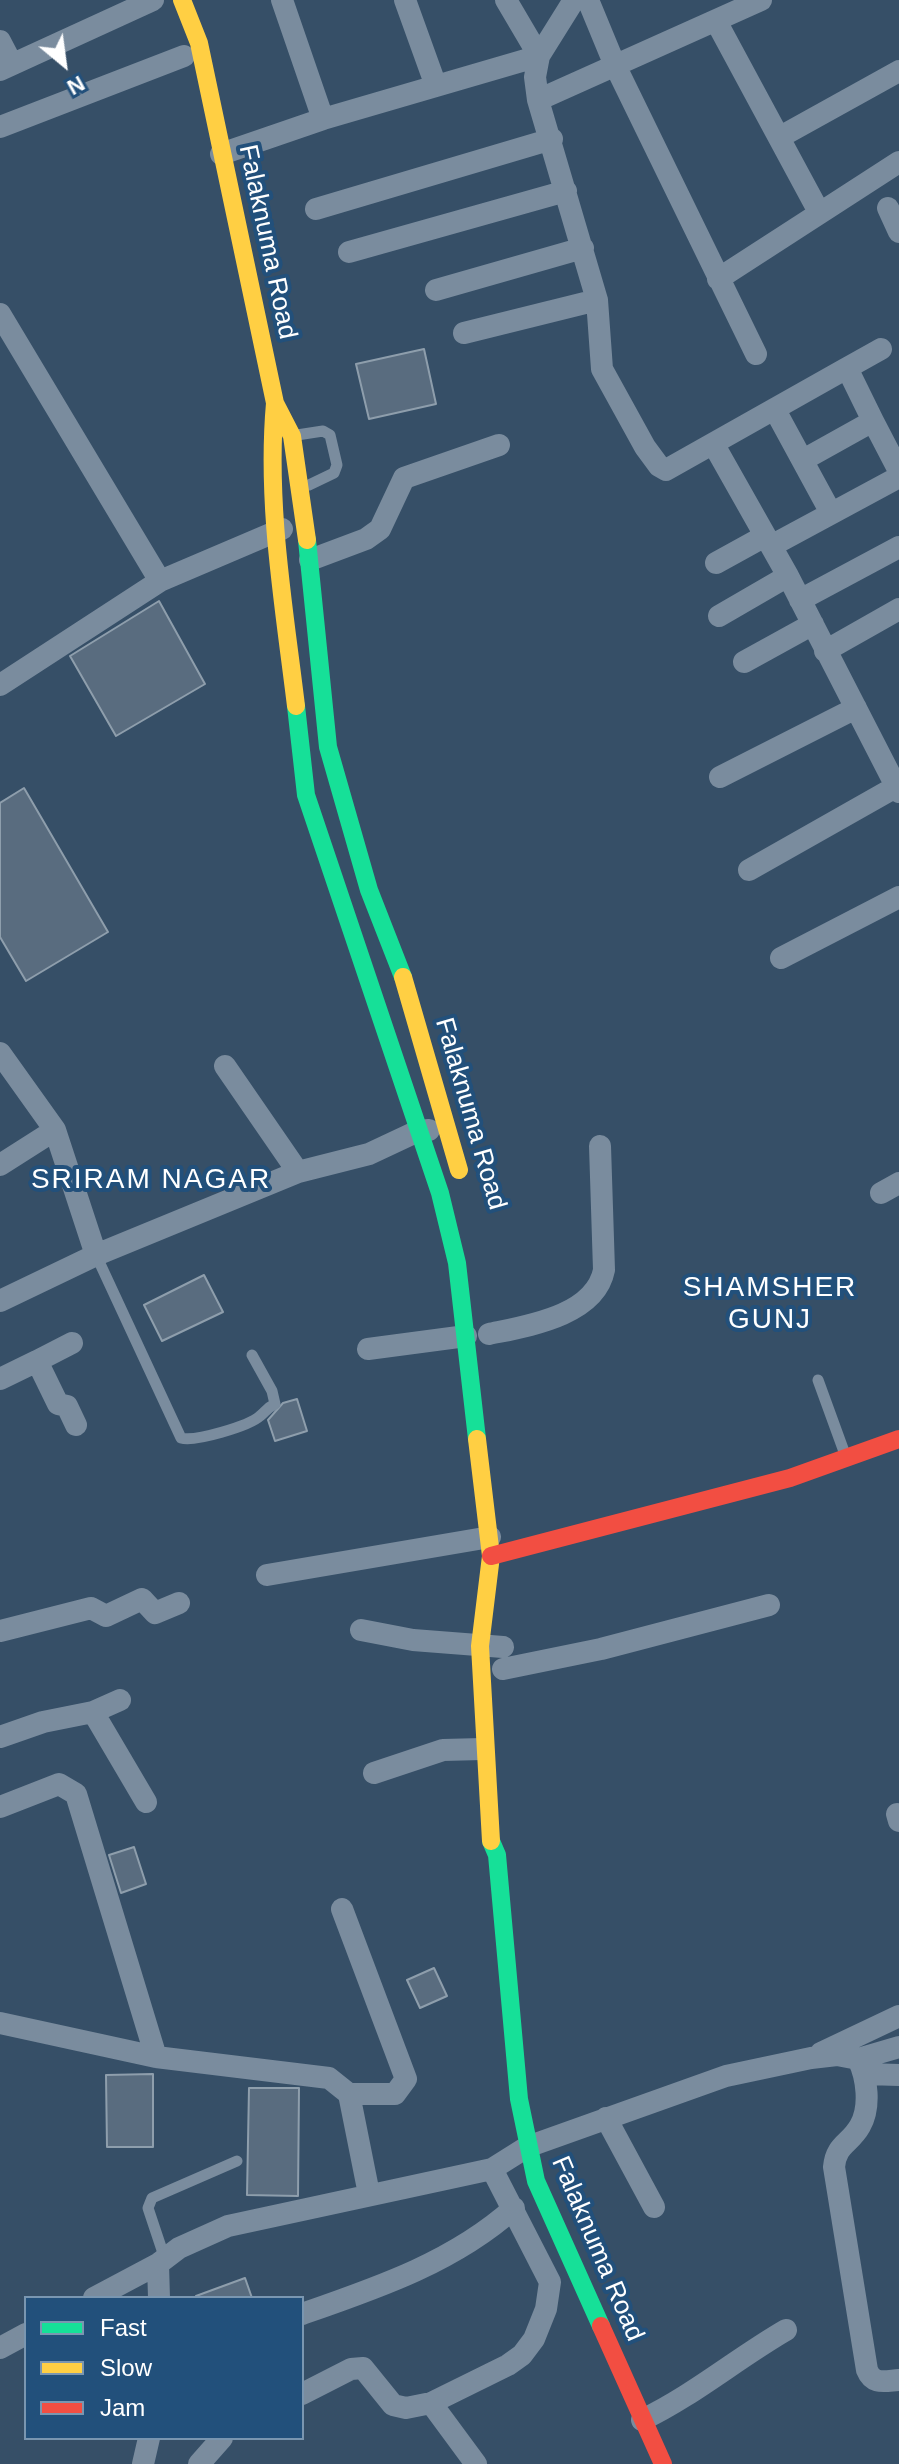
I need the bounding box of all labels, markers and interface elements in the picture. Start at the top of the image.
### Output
north arrow [24,24,104,104]
text: N [63,71,89,100]
street label: Falaknuma Road [231,142,303,342]
street label: Falaknuma Road [428,1015,512,1213]
district label: SRIRAM NAGAR [31,1163,271,1197]
district label: SHAMSHER GUNJ [683,1271,857,1337]
street label: Falaknuma Road [544,2152,650,2346]
legend [24,2296,304,2440]
text: Fast [100,2314,147,2341]
text: Slow [100,2354,152,2381]
text: Jam [100,2394,145,2421]

